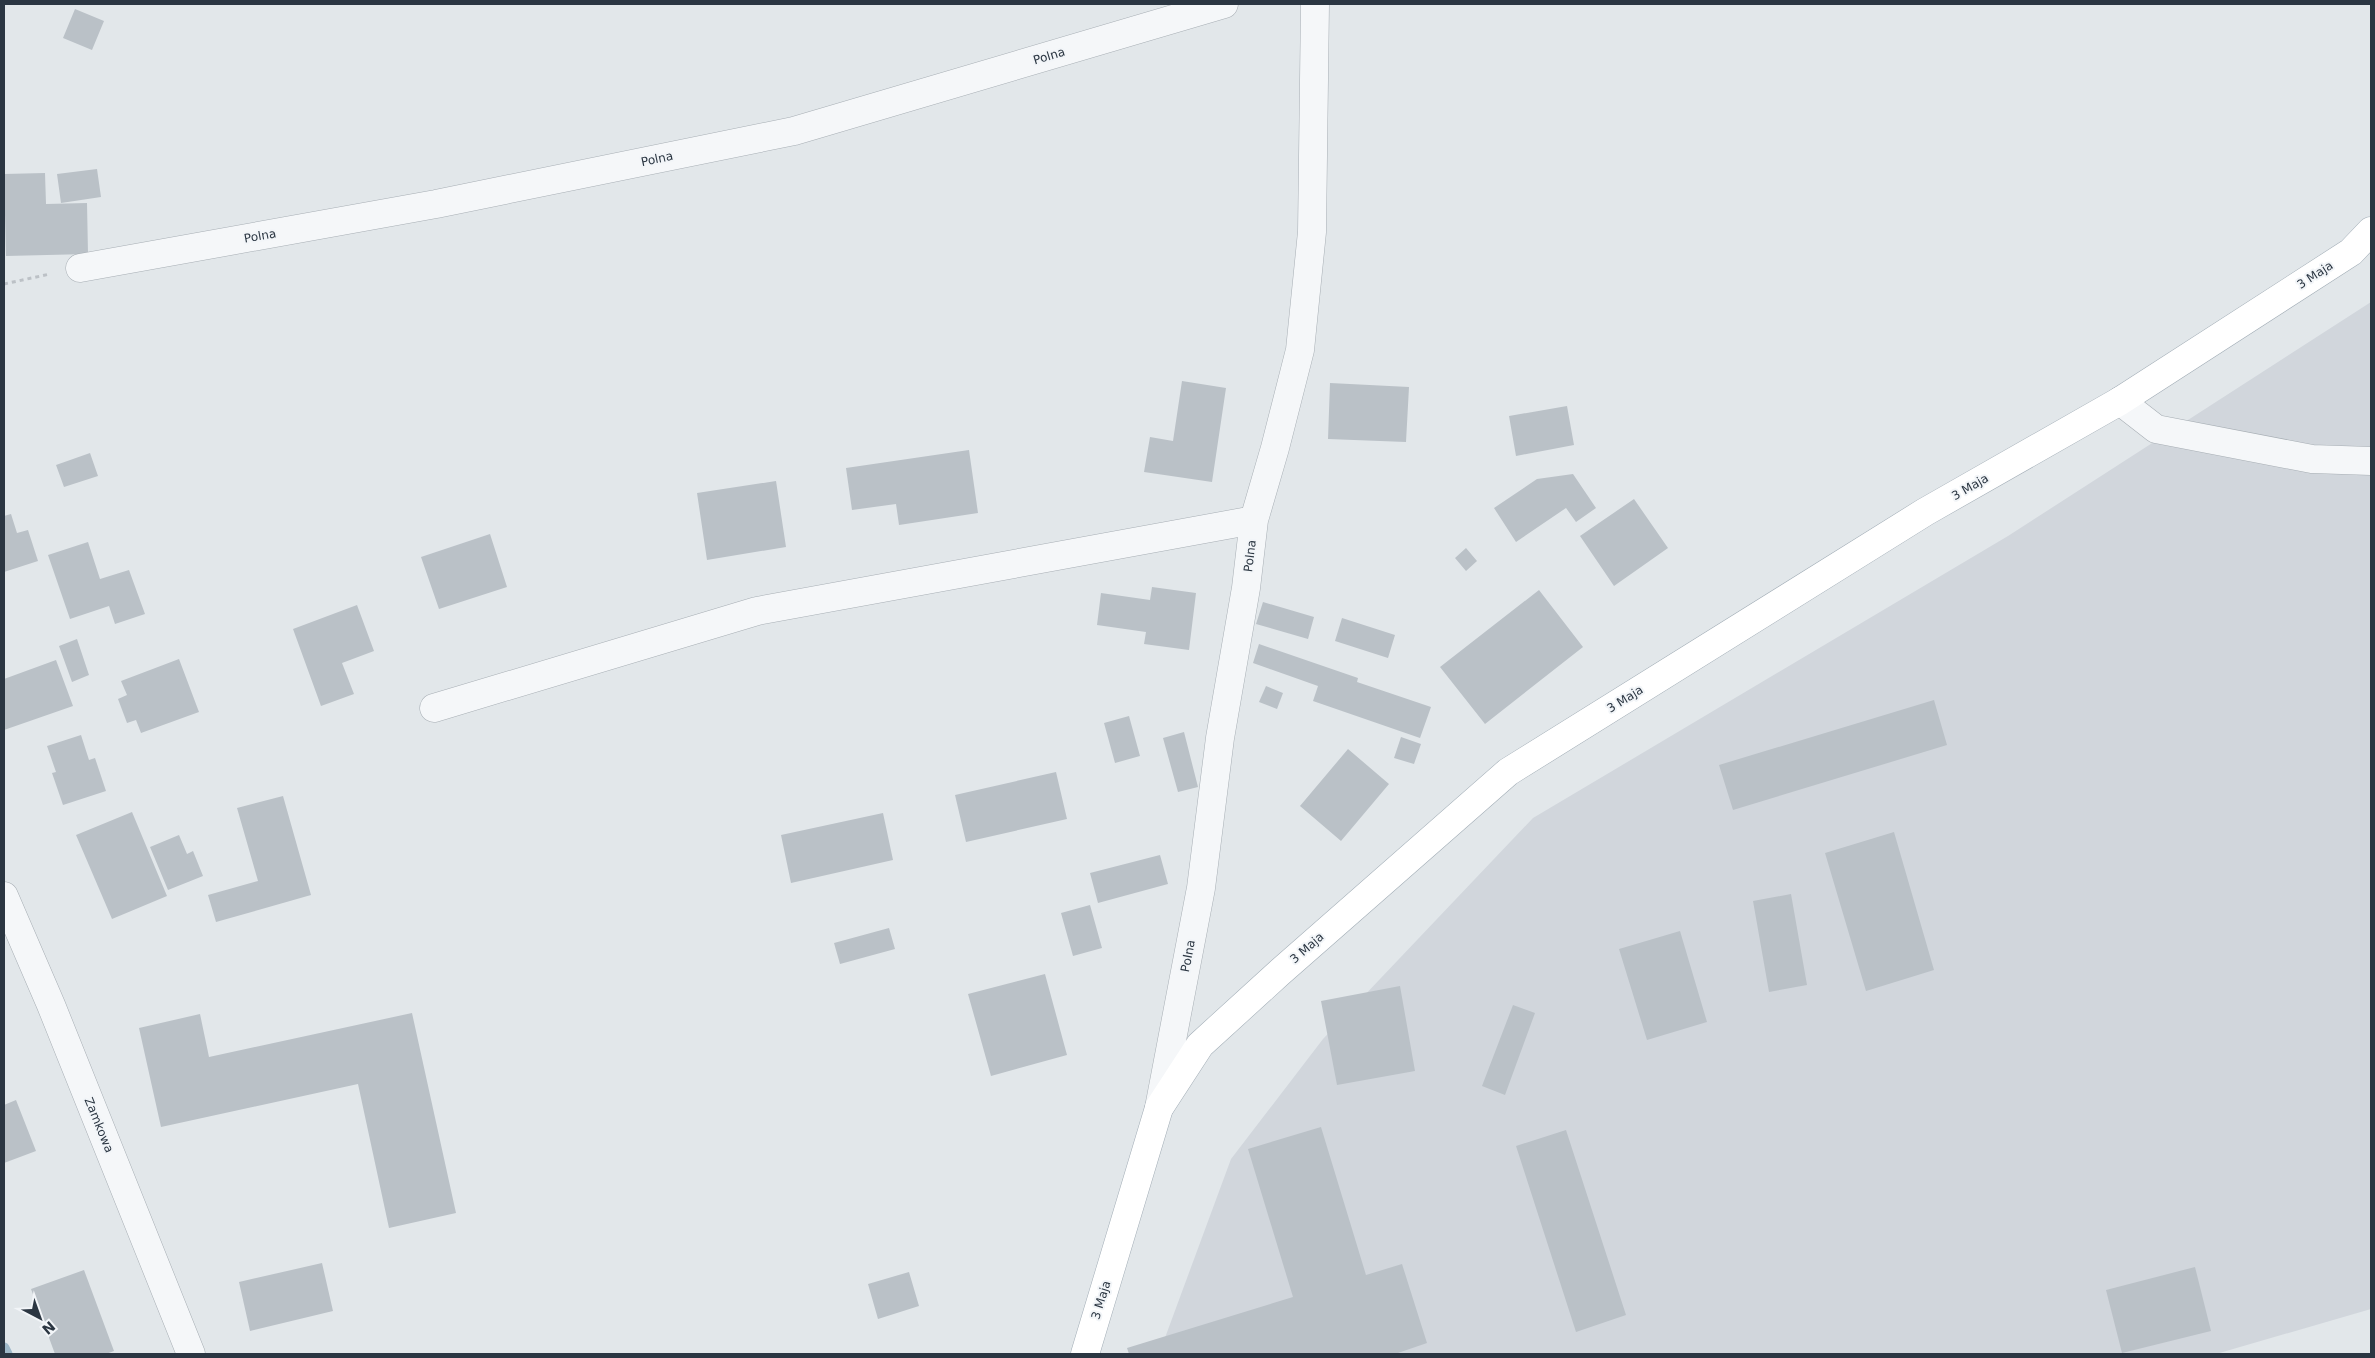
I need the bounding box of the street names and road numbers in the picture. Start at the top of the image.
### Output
street label: Polna [1031,45,1067,67]
street label: Polna [640,149,674,169]
street label: Polna [243,226,277,246]
street label: 3 Maja [2294,258,2336,292]
street label: 3 Maja [1949,471,1991,503]
street label: Polna [1241,539,1259,573]
street label: 3 Maja [1604,683,1646,715]
street label: 3 Maja [1287,930,1327,966]
street label: Polna [1178,939,1198,973]
street label: Zamkowa [82,1095,116,1155]
street label: 3 Maja [1088,1279,1114,1321]

